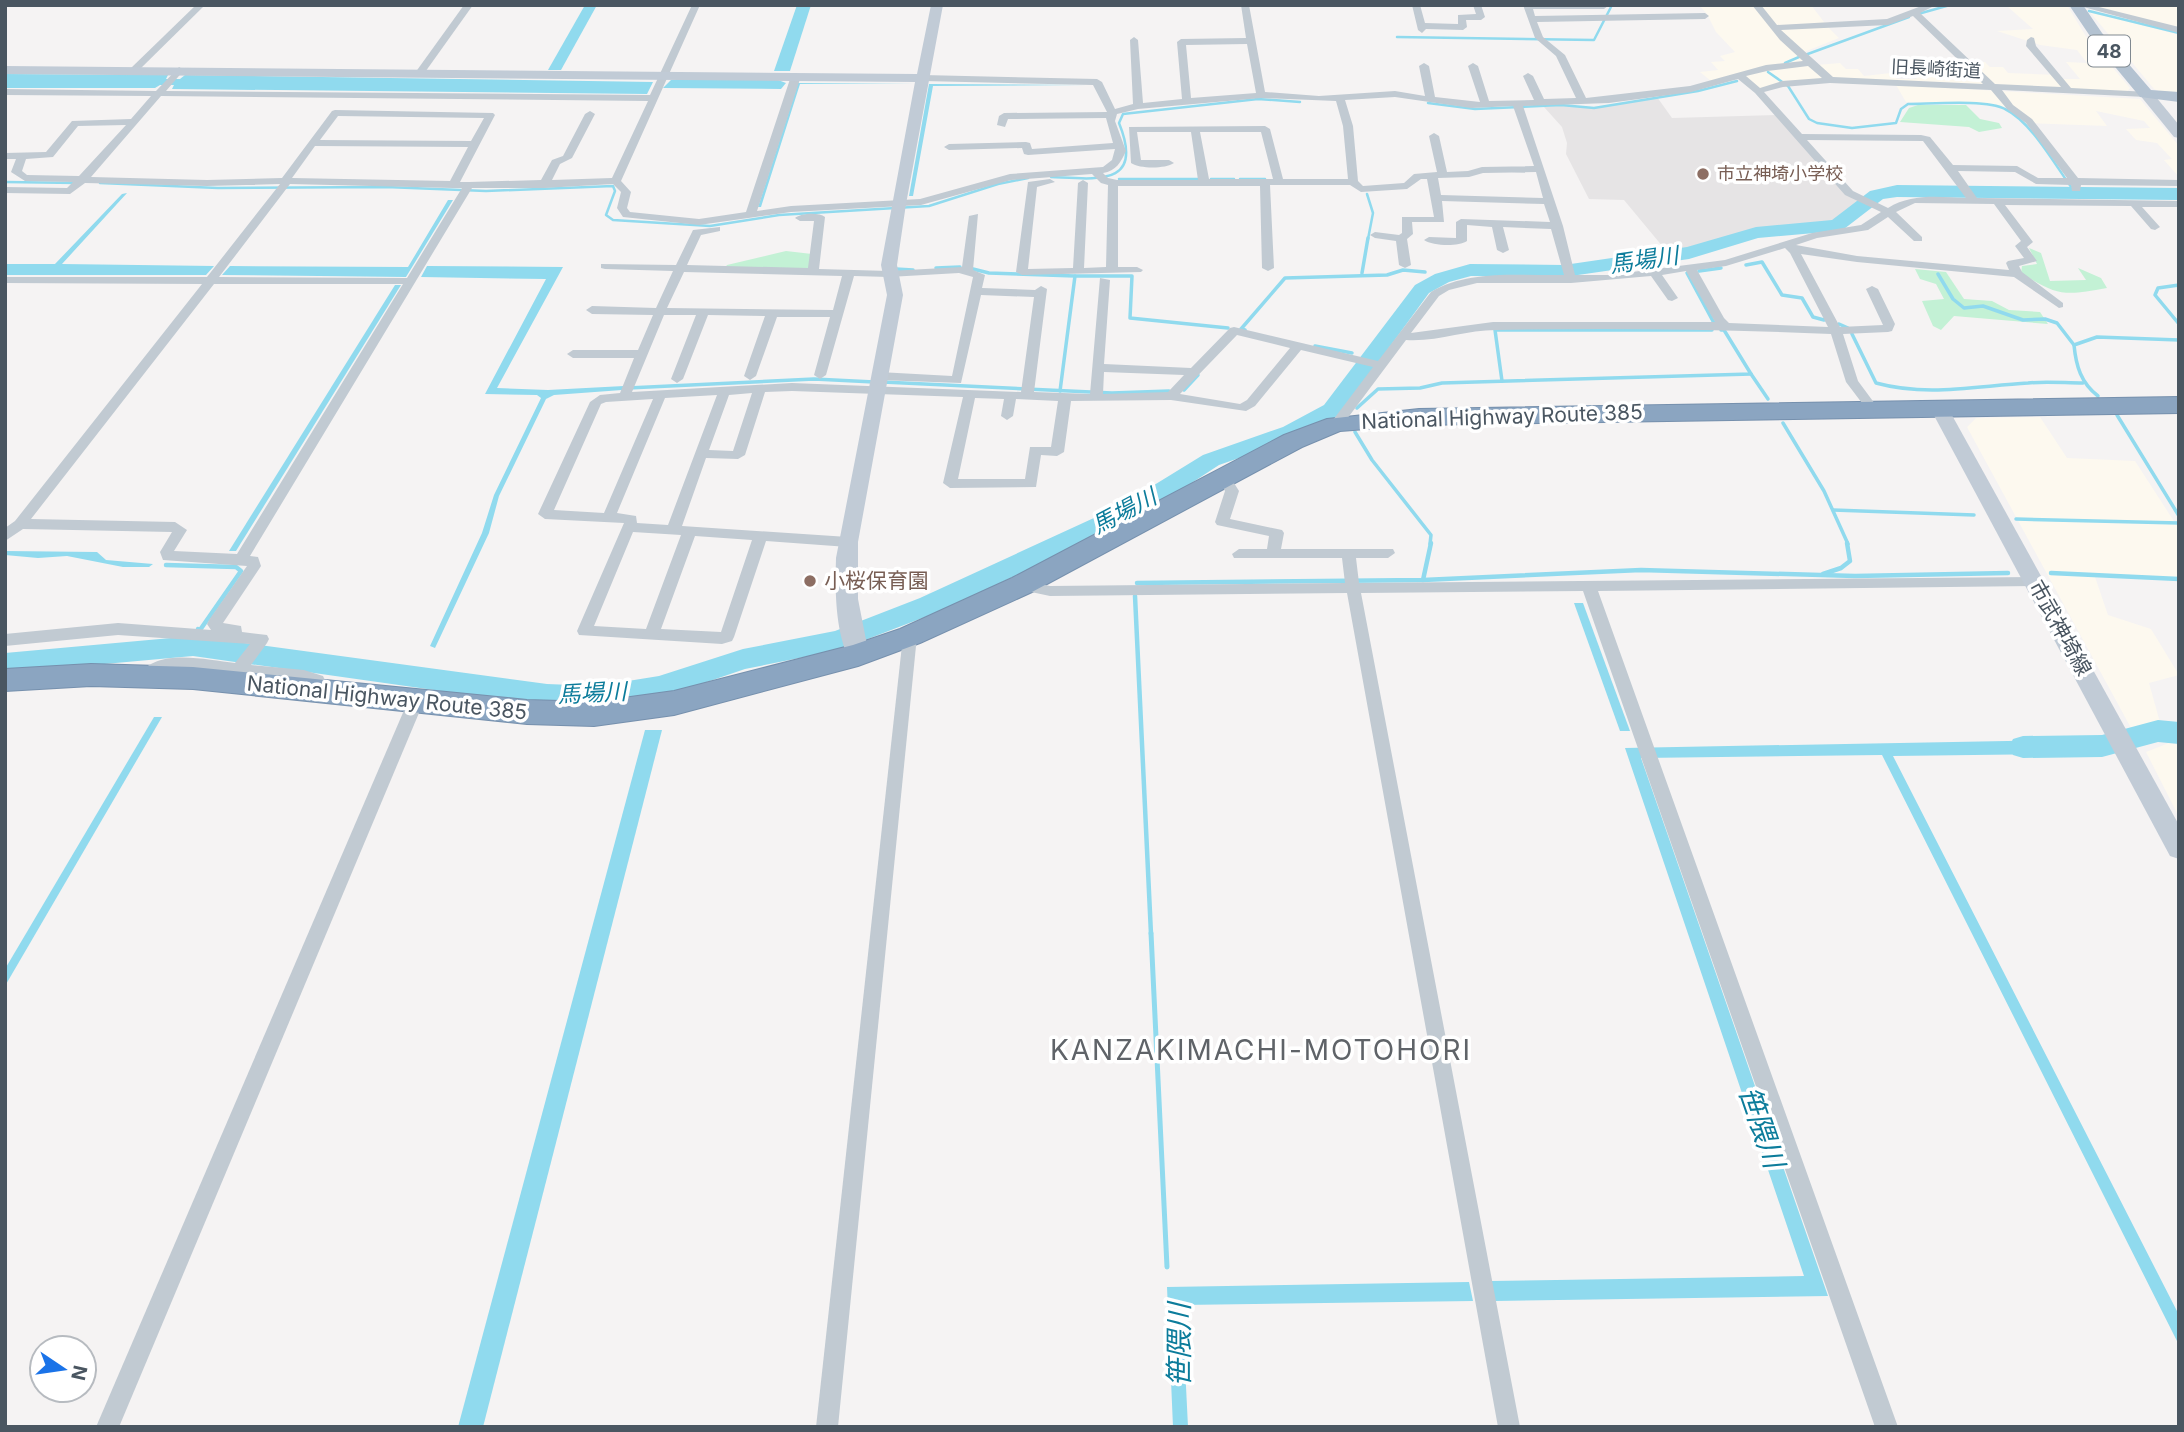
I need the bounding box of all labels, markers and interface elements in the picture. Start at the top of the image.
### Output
road number: 48 [2088,36,2130,66]
street label: 旧長崎街道 [1891,56,1982,81]
place label: 市立神埼小学校 [1717,163,1843,184]
marker: 市立神埼小学校 [1695,166,1711,182]
water label: 馬場川 [1608,241,1683,279]
street label: National Highway Route 385 [1361,399,1643,434]
water label: 馬場川 [1087,481,1164,540]
place label: 小桜保育園 [824,568,929,593]
marker: 小桜保育園 [802,573,818,589]
street label: 市武神埼線 [2024,576,2097,680]
street label: National Highway Route 385 [246,670,528,725]
water label: 馬場川 [557,677,630,709]
district label: KANZAKIMACHI-MOTOHORI [1050,1033,1472,1067]
water label: 笹隈川 [1732,1082,1793,1175]
water label: 笹隈川 [1162,1300,1196,1387]
north arrow [28,1334,98,1404]
text: N [66,1363,92,1382]

